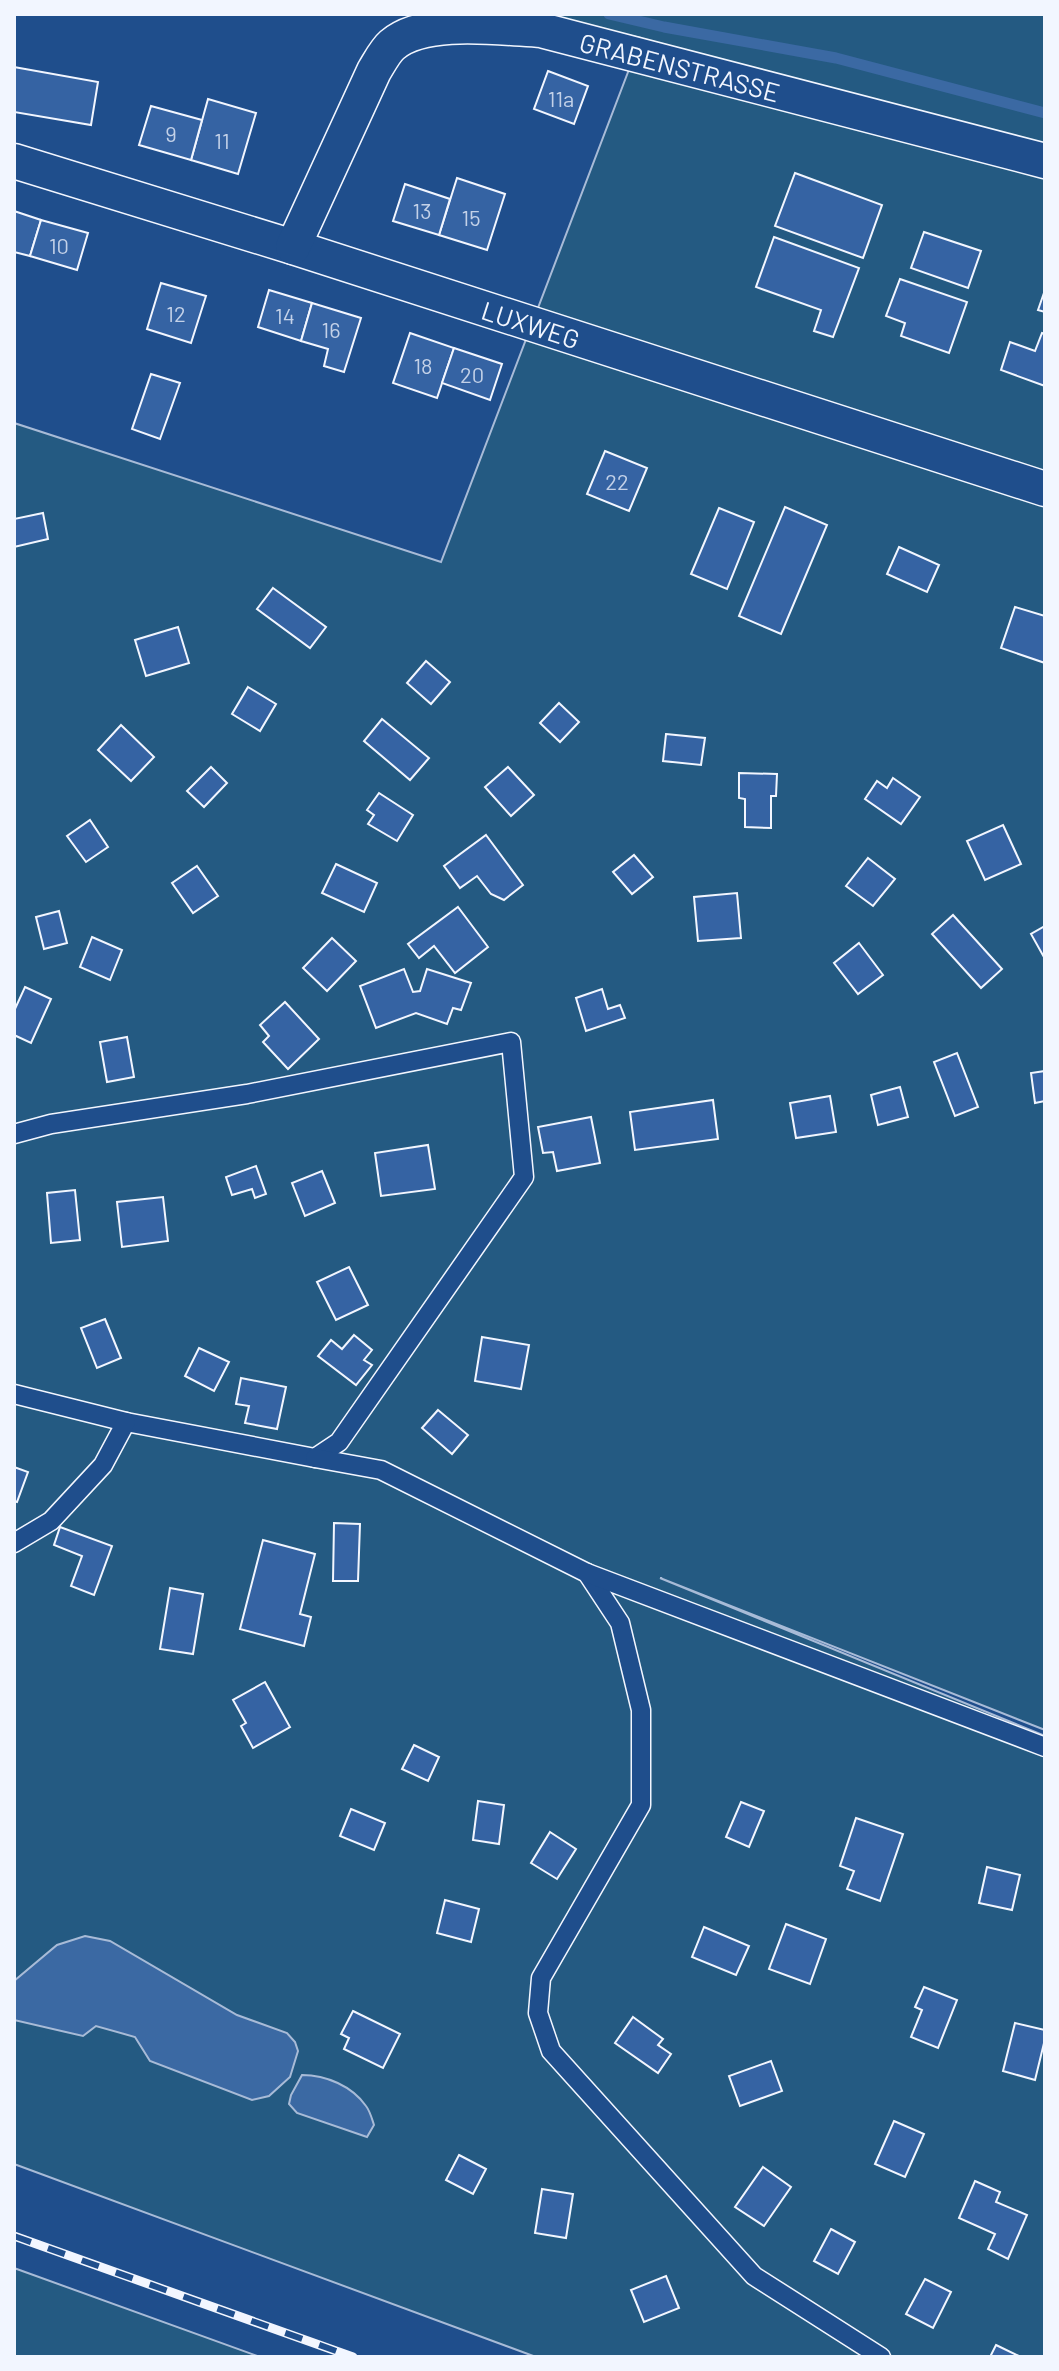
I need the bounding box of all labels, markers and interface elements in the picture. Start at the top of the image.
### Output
street label: GRABENSTRASSE [577,25,783,107]
house number: 11a [548,85,574,111]
house number: 9 [165,120,177,146]
house number: 11 [214,127,230,153]
house number: 13 [412,197,432,223]
house number: 15 [461,204,481,230]
house number: 10 [49,232,69,258]
street label: LUXWEG [478,293,584,354]
house number: 12 [166,300,186,326]
house number: 14 [275,302,295,328]
house number: 16 [321,316,341,342]
house number: 18 [413,352,433,378]
house number: 20 [460,361,484,387]
house number: 22 [605,468,629,494]

